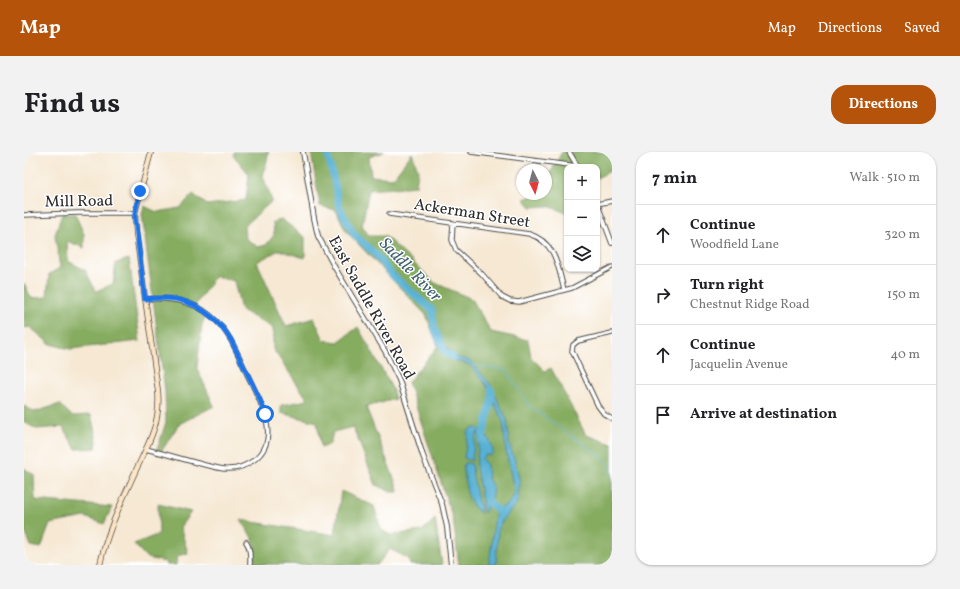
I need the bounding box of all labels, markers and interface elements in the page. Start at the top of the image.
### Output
text: Map [20,15,61,41]
text: Map [768,19,796,38]
text: Directions [818,19,882,38]
text: Saved [904,19,940,38]
text: Find us [24,85,120,124]
button: Directions [831,85,936,124]
north arrow [516,164,552,200]
map controls [564,164,600,272]
button: + [564,164,600,200]
text: 7 min [652,167,697,190]
text: Walk · 510 m [849,169,920,187]
route end [131,182,149,200]
street label: Mill Road [45,190,113,214]
street label: Ackerman Street [412,194,532,234]
button: − [564,200,600,236]
text: Continue [690,215,755,236]
icon: ahead [652,224,674,246]
text: 320 m [885,226,920,244]
street label: East Saddle River Road [322,232,420,384]
water label: Saddle River [374,233,447,308]
button: layers [564,236,600,272]
text: Woodfield Lane [690,236,779,254]
text: Turn right [690,275,764,296]
icon: right [652,284,674,306]
text: 150 m [887,286,920,304]
text: Chestnut Ridge Road [690,296,810,314]
text: Continue [690,335,755,356]
icon: ahead [652,344,674,366]
text: 40 m [891,346,920,364]
text: Jacquelin Avenue [690,356,788,374]
icon: arrive [652,404,674,426]
text: Arrive at destination [690,404,837,425]
route start [256,405,274,423]

